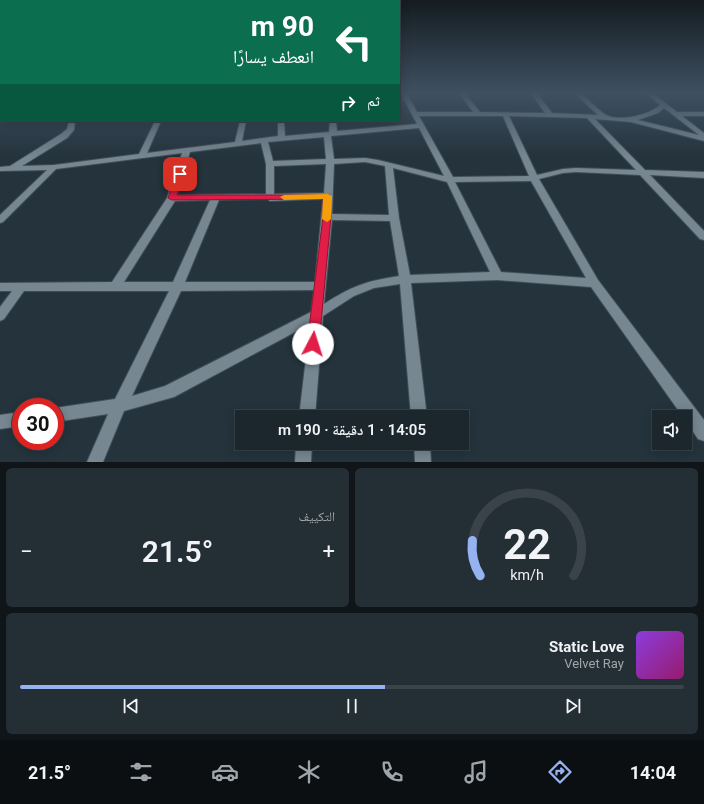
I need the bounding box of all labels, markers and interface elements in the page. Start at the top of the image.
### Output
text: 90 m [251,10,314,43]
icon: left [328,16,380,68]
text: انعطف يسارًا [233,46,314,67]
icon: right [337,92,359,114]
text: ثم [367,92,380,110]
pin [163,157,197,191]
icon: arrive [169,163,191,185]
position arrow [292,323,334,365]
speed limit sign: 30 [12,398,64,450]
map controls [652,410,692,450]
button: sound [652,410,692,450]
text: 14:05 · 1 دقيقة · 190 m [278,421,426,439]
text: التكييف [299,509,335,524]
text: 22 [503,519,550,568]
text: 21.5° [142,534,213,569]
text: − [20,539,33,564]
text: + [323,539,335,564]
text: km/h [510,566,543,582]
text: Static Love [549,638,624,656]
text: Velvet Ray [564,656,624,671]
icon: previous [120,695,142,717]
icon: pause [341,695,363,717]
icon: next [562,695,584,717]
icon: filters [127,758,155,786]
icon: car [211,758,239,786]
icon: climate [295,758,323,786]
icon: phone [378,758,406,786]
icon: music [462,758,490,786]
icon: directions [546,758,574,786]
text: 21.5° [28,762,71,783]
text: 14:04 [630,762,676,783]

